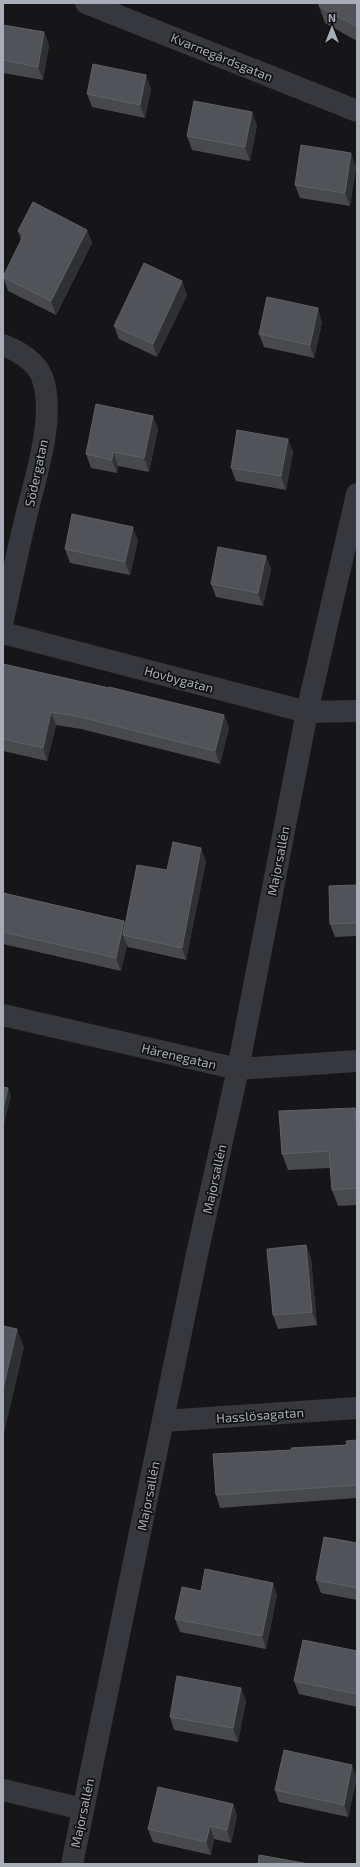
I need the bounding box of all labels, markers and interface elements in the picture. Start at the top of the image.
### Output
north arrow [312,8,352,48]
text: N [328,11,336,24]
street label: Kvarnegårdsgatan [169,29,275,85]
street label: Södergatan [21,438,51,508]
street label: Hovbygatan [143,662,215,696]
street label: Majorsallén [263,825,293,897]
street label: Härenegatan [140,1040,218,1072]
street label: Majorsallén [199,1143,229,1215]
street label: Hasslösagatan [216,1404,304,1426]
street label: Majorsallén [133,1460,163,1532]
street label: Majorsallén [67,1777,97,1849]

